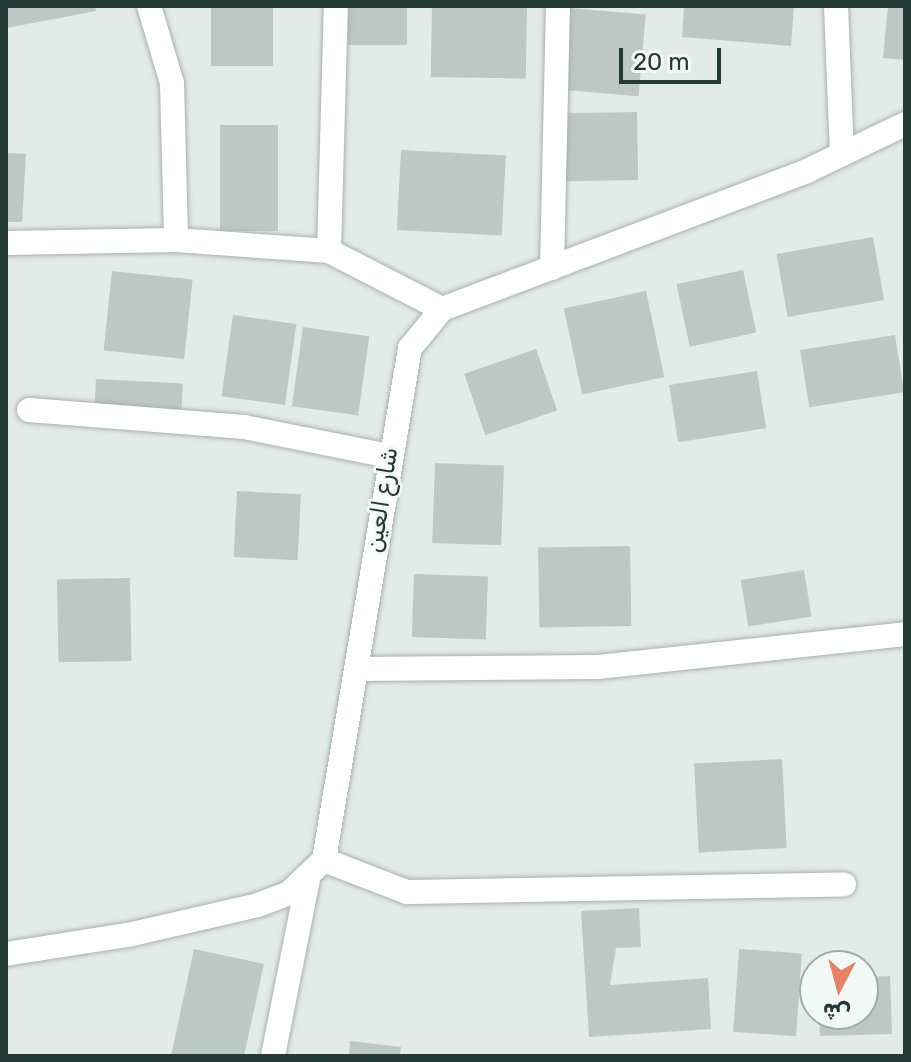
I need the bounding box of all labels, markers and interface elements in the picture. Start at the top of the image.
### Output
scale bar [623,32,725,82]
text: 20 m [633,48,690,76]
street label: شارع العين [359,445,405,555]
north arrow [799,950,879,1030]
text: ش [821,997,852,1027]

